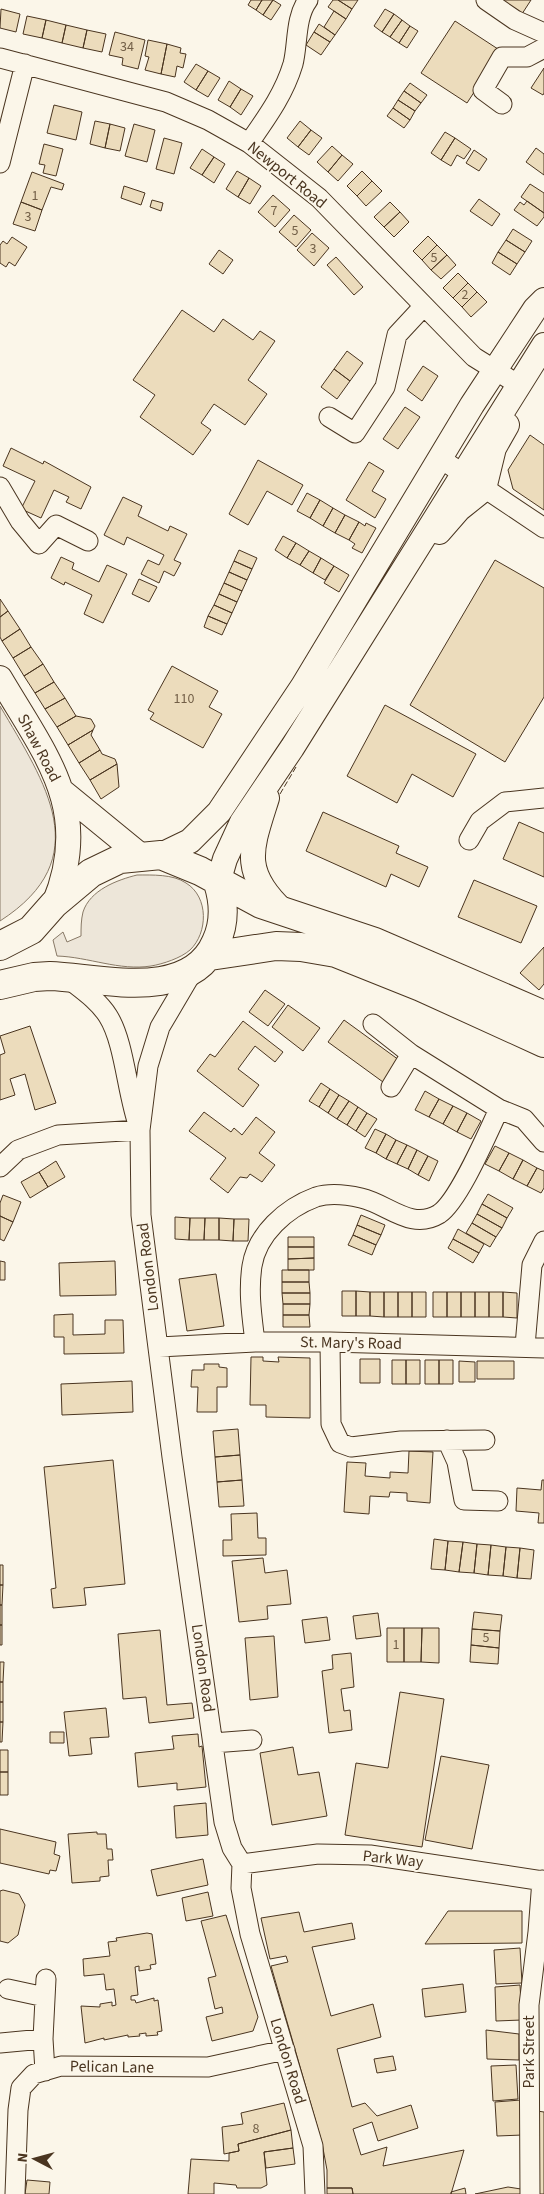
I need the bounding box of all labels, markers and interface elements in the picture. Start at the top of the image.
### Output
house number: 34 [120,37,134,57]
street label: Newport Road [243,136,331,214]
house number: 1 [32,186,39,206]
house number: 7 [271,201,278,221]
house number: 3 [25,207,32,227]
house number: 5 [292,221,299,241]
house number: 3 [310,239,317,259]
house number: 5 [431,248,438,268]
house number: 2 [462,285,469,305]
house number: 110 [174,689,194,709]
street label: Shaw Road [12,710,66,786]
street label: London Road [132,1222,164,1312]
street label: St. Mary's Road [300,1331,402,1355]
street label: London Road [186,1622,220,1714]
house number: 5 [483,1628,490,1648]
house number: 1 [393,1635,400,1655]
street label: Park Way [362,1845,425,1873]
street label: London Road [264,2015,312,2107]
street label: Park Street [518,2015,540,2089]
street label: Pelican Lane [70,2055,154,2079]
house number: 8 [253,2119,260,2139]
north arrow [10,2134,60,2184]
text: N [13,2152,33,2163]

